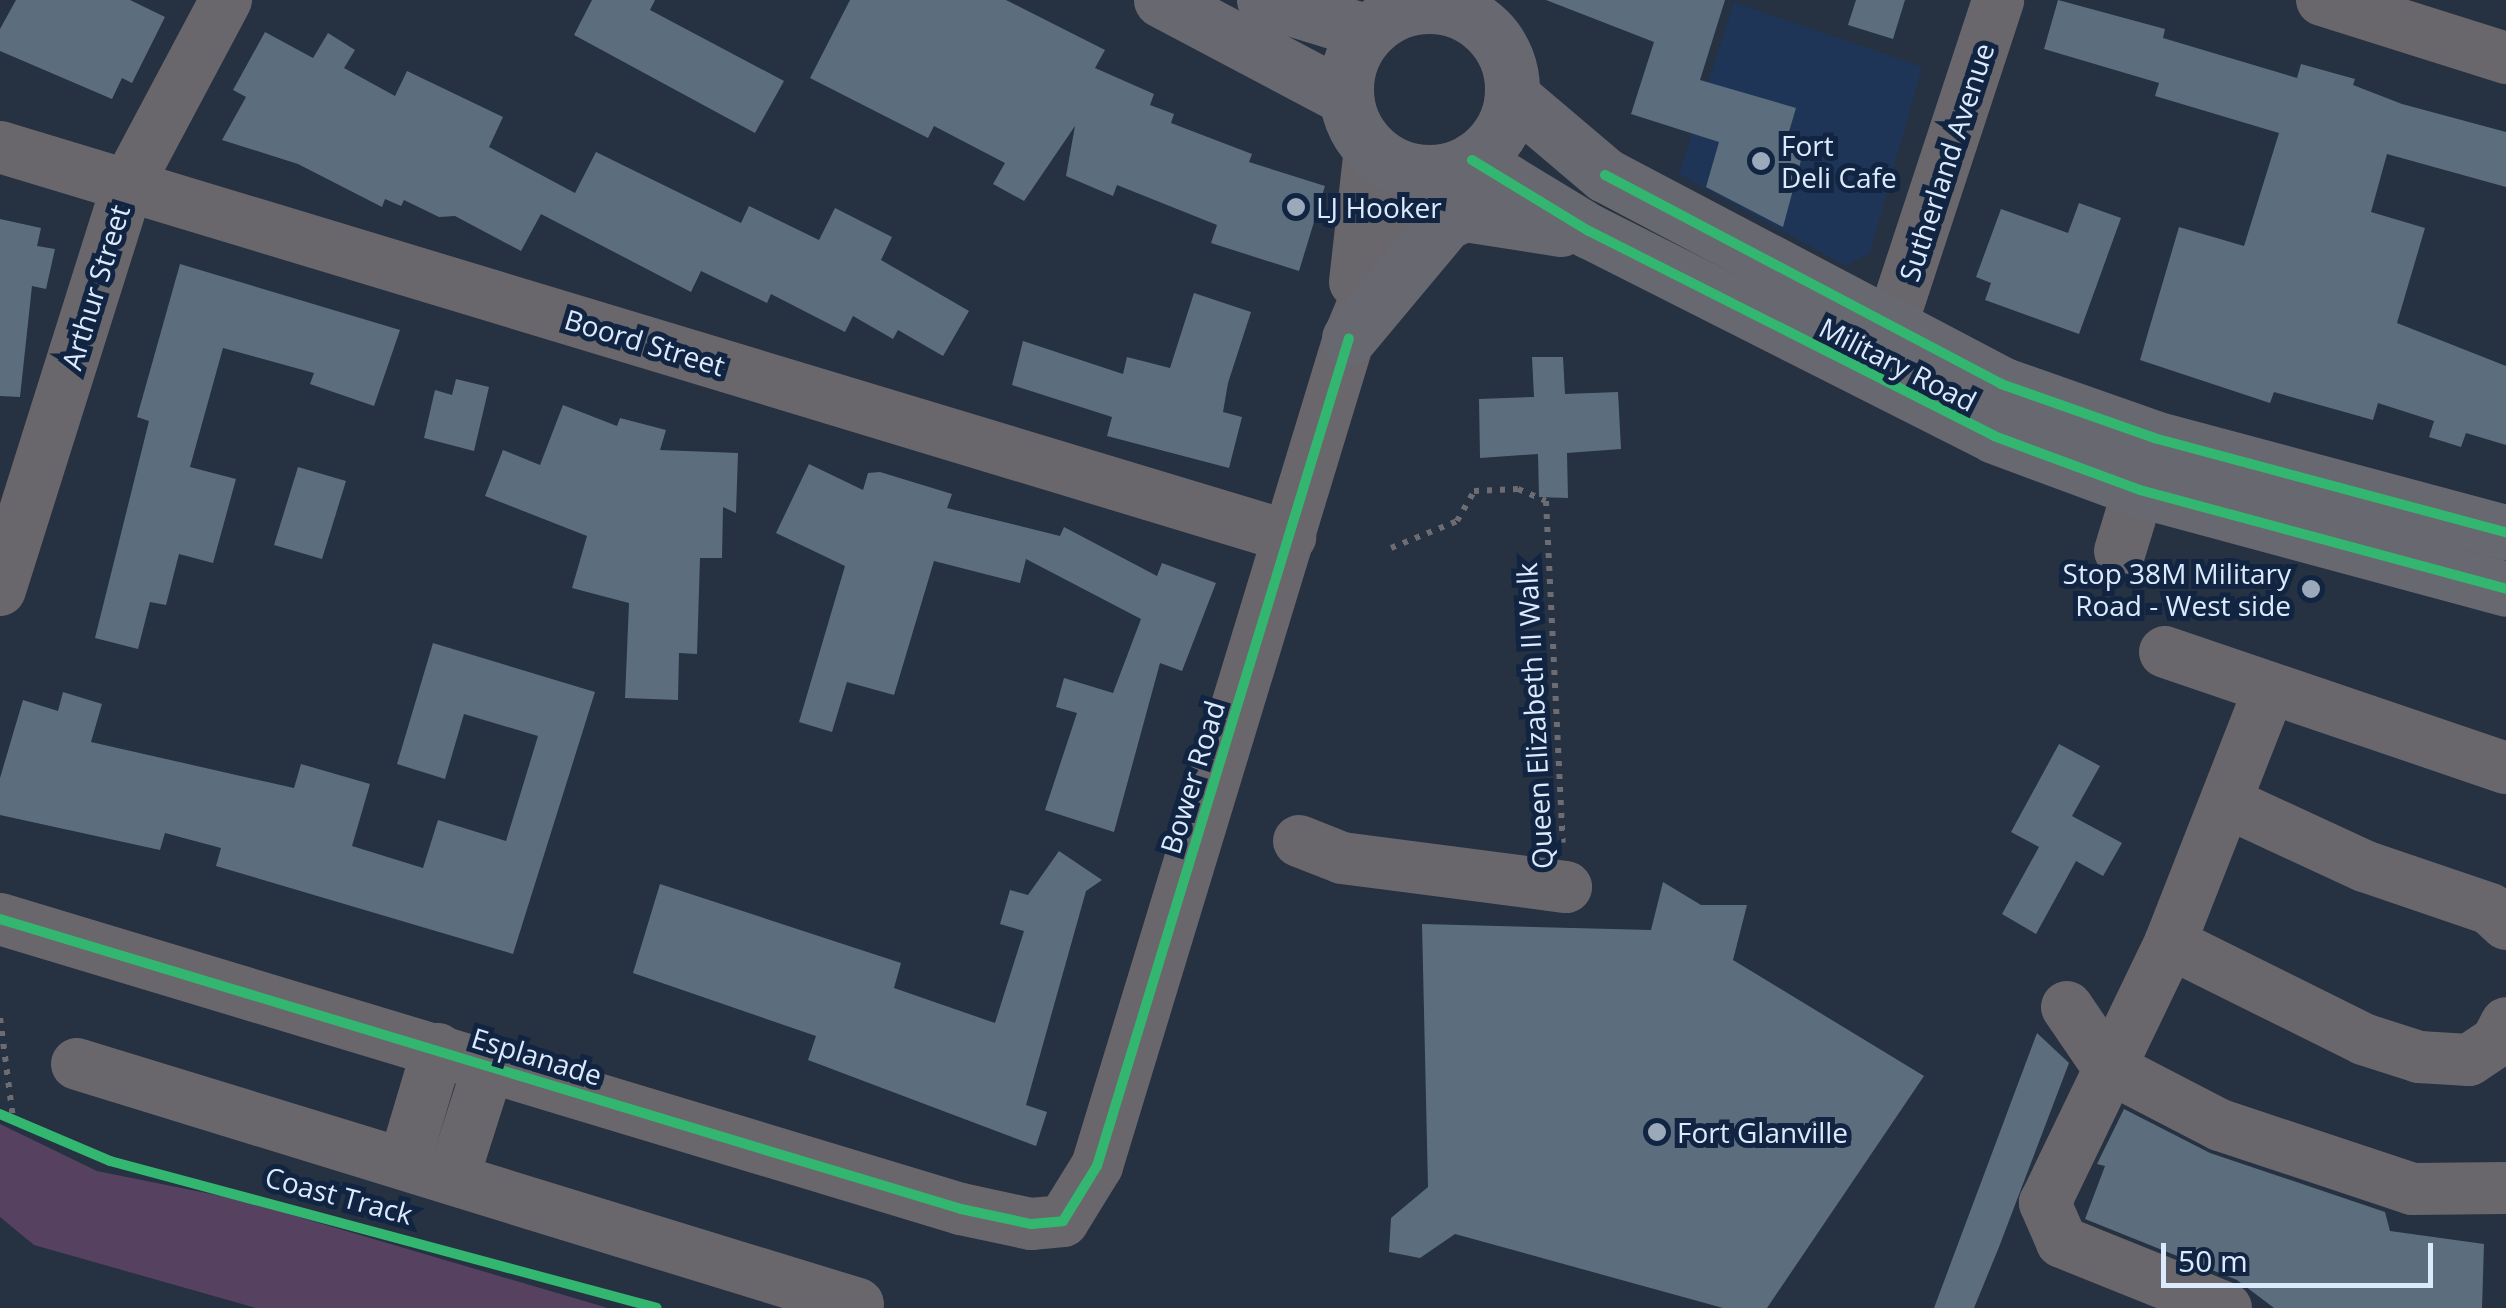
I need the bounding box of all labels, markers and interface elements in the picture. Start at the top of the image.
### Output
street label: Sutherland Avenue [1892,39,2000,285]
place label: Fort Deli Cafe [1781,128,1897,194]
marker: Fort Deli Cafe [1750,150,1772,172]
place label: LJ Hooker [1316,190,1442,224]
marker: LJ Hooker [1285,196,1307,218]
street label: Arthur Street [54,201,136,373]
street label: Boord Street [561,302,729,382]
street label: Military Road [1814,310,1982,418]
place label: Stop 38M Military Road - West side [2063,556,2291,622]
street label: Queen Elizabeth II Walk [1509,562,1559,870]
marker: Stop 38M Military Road - West side [2300,578,2322,600]
street label: Bower Road [1153,697,1231,857]
street label: Esplanade [468,1020,606,1092]
place label: Fort Glanville [1677,1115,1848,1149]
marker: Fort Glanville [1646,1121,1668,1143]
street label: Coast Track [262,1159,416,1231]
scale bar [2166,1223,2438,1285]
text: 50 m [2178,1240,2248,1281]

